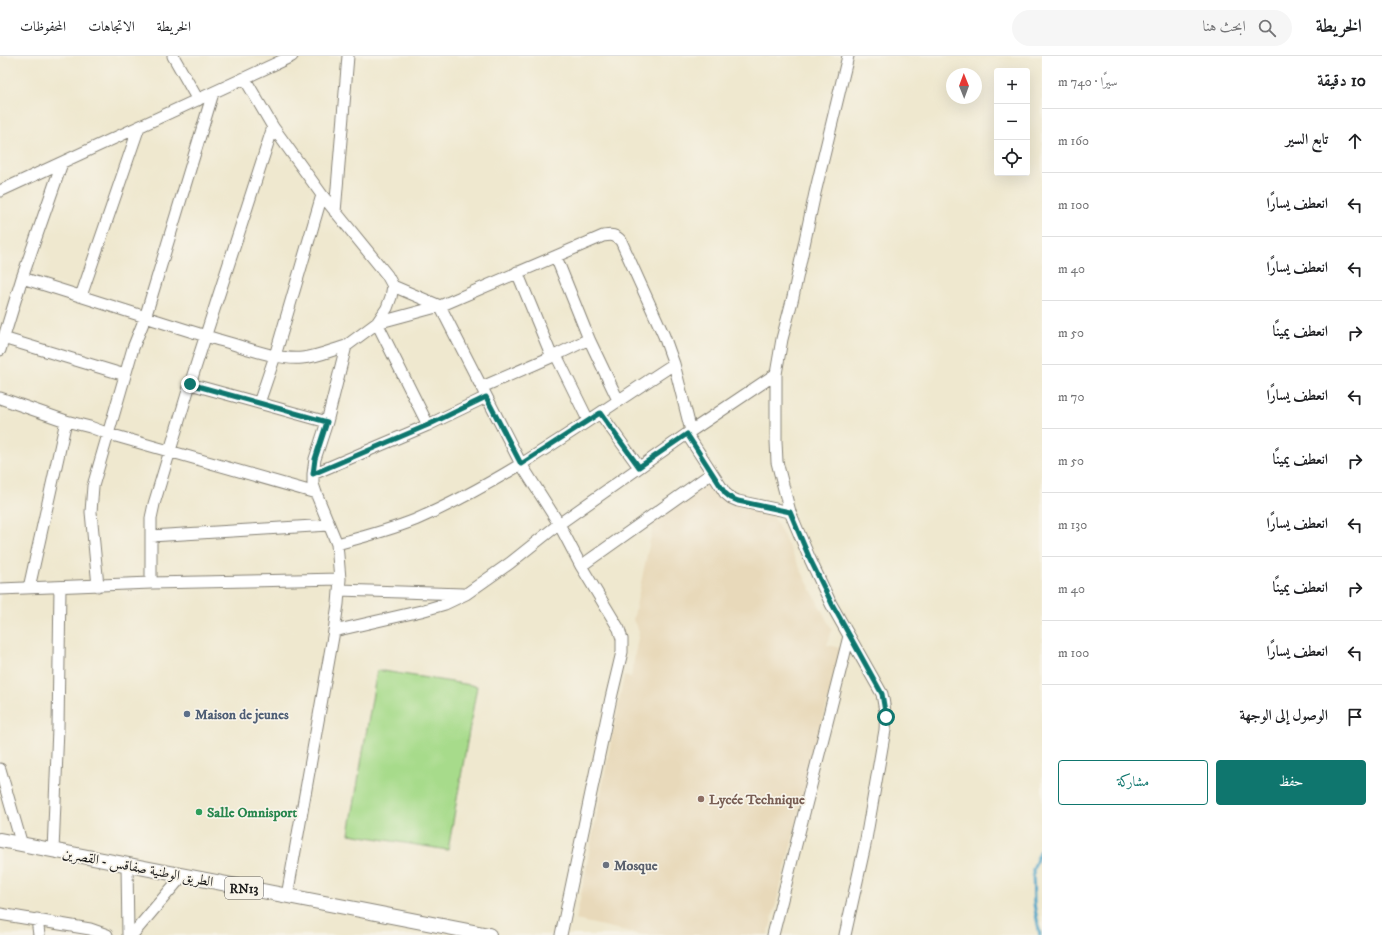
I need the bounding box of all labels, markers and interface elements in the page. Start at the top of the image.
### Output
search box [1012,10,1292,46]
text: الخريطة [1316,15,1362,38]
text: ابحث هنا [1203,17,1246,36]
icon: search [1256,17,1278,39]
text: المحفوظات [20,18,66,36]
text: الاتجاهات [88,18,135,36]
text: الخريطة [157,18,191,36]
north arrow [946,68,982,104]
map controls [994,68,1030,176]
button: + [994,68,1030,104]
text: 10 دقيقة [1317,70,1366,92]
text: سيرًا · 740 m [1058,74,1118,90]
button: − [994,104,1030,140]
text: تابع السير [1286,130,1328,149]
icon: ahead [1344,130,1366,152]
text: 160 m [1058,133,1089,149]
button: locate [994,140,1030,176]
text: انعطف يسارًا [1267,194,1328,213]
icon: left [1344,194,1366,216]
text: 100 m [1058,197,1089,213]
text: انعطف يسارًا [1267,258,1328,277]
icon: left [1344,258,1366,280]
text: 40 m [1058,261,1085,277]
text: انعطف يمينًا [1273,322,1328,341]
icon: right [1344,322,1366,344]
text: 50 m [1058,325,1084,341]
route end [181,375,199,393]
text: انعطف يسارًا [1267,386,1328,405]
icon: left [1344,386,1366,408]
text: 70 m [1058,389,1084,405]
text: انعطف يمينًا [1273,450,1328,469]
icon: right [1344,450,1366,472]
text: 50 m [1058,453,1084,469]
text: انعطف يسارًا [1267,514,1328,533]
icon: left [1344,514,1366,536]
text: 130 m [1058,517,1087,533]
text: انعطف يمينًا [1273,578,1328,597]
icon: right [1344,578,1366,600]
text: 40 m [1058,581,1085,597]
text: انعطف يسارًا [1267,642,1328,661]
icon: left [1344,642,1366,664]
text: 100 m [1058,645,1089,661]
place label: Maison de jeunes [195,706,289,724]
text: الوصول إلى الوجهة [1239,706,1328,725]
icon: arrive [1344,706,1366,728]
route start [877,708,895,726]
marker: Maison de jeunes [182,709,192,719]
button: مشاركة [1058,760,1208,805]
button: حفظ [1216,760,1366,805]
place label: Lycée Technique [709,791,805,809]
marker: Lycée Technique [696,794,706,804]
place label: Salle Omnisport [207,804,297,822]
marker: Salle Omnisport [194,807,204,817]
street label: الطريق الوطنية صفاقس - القصرين [61,845,215,891]
place label: Mosque [614,857,658,875]
marker: Mosque [601,860,611,870]
road number: RN13 [225,877,263,899]

